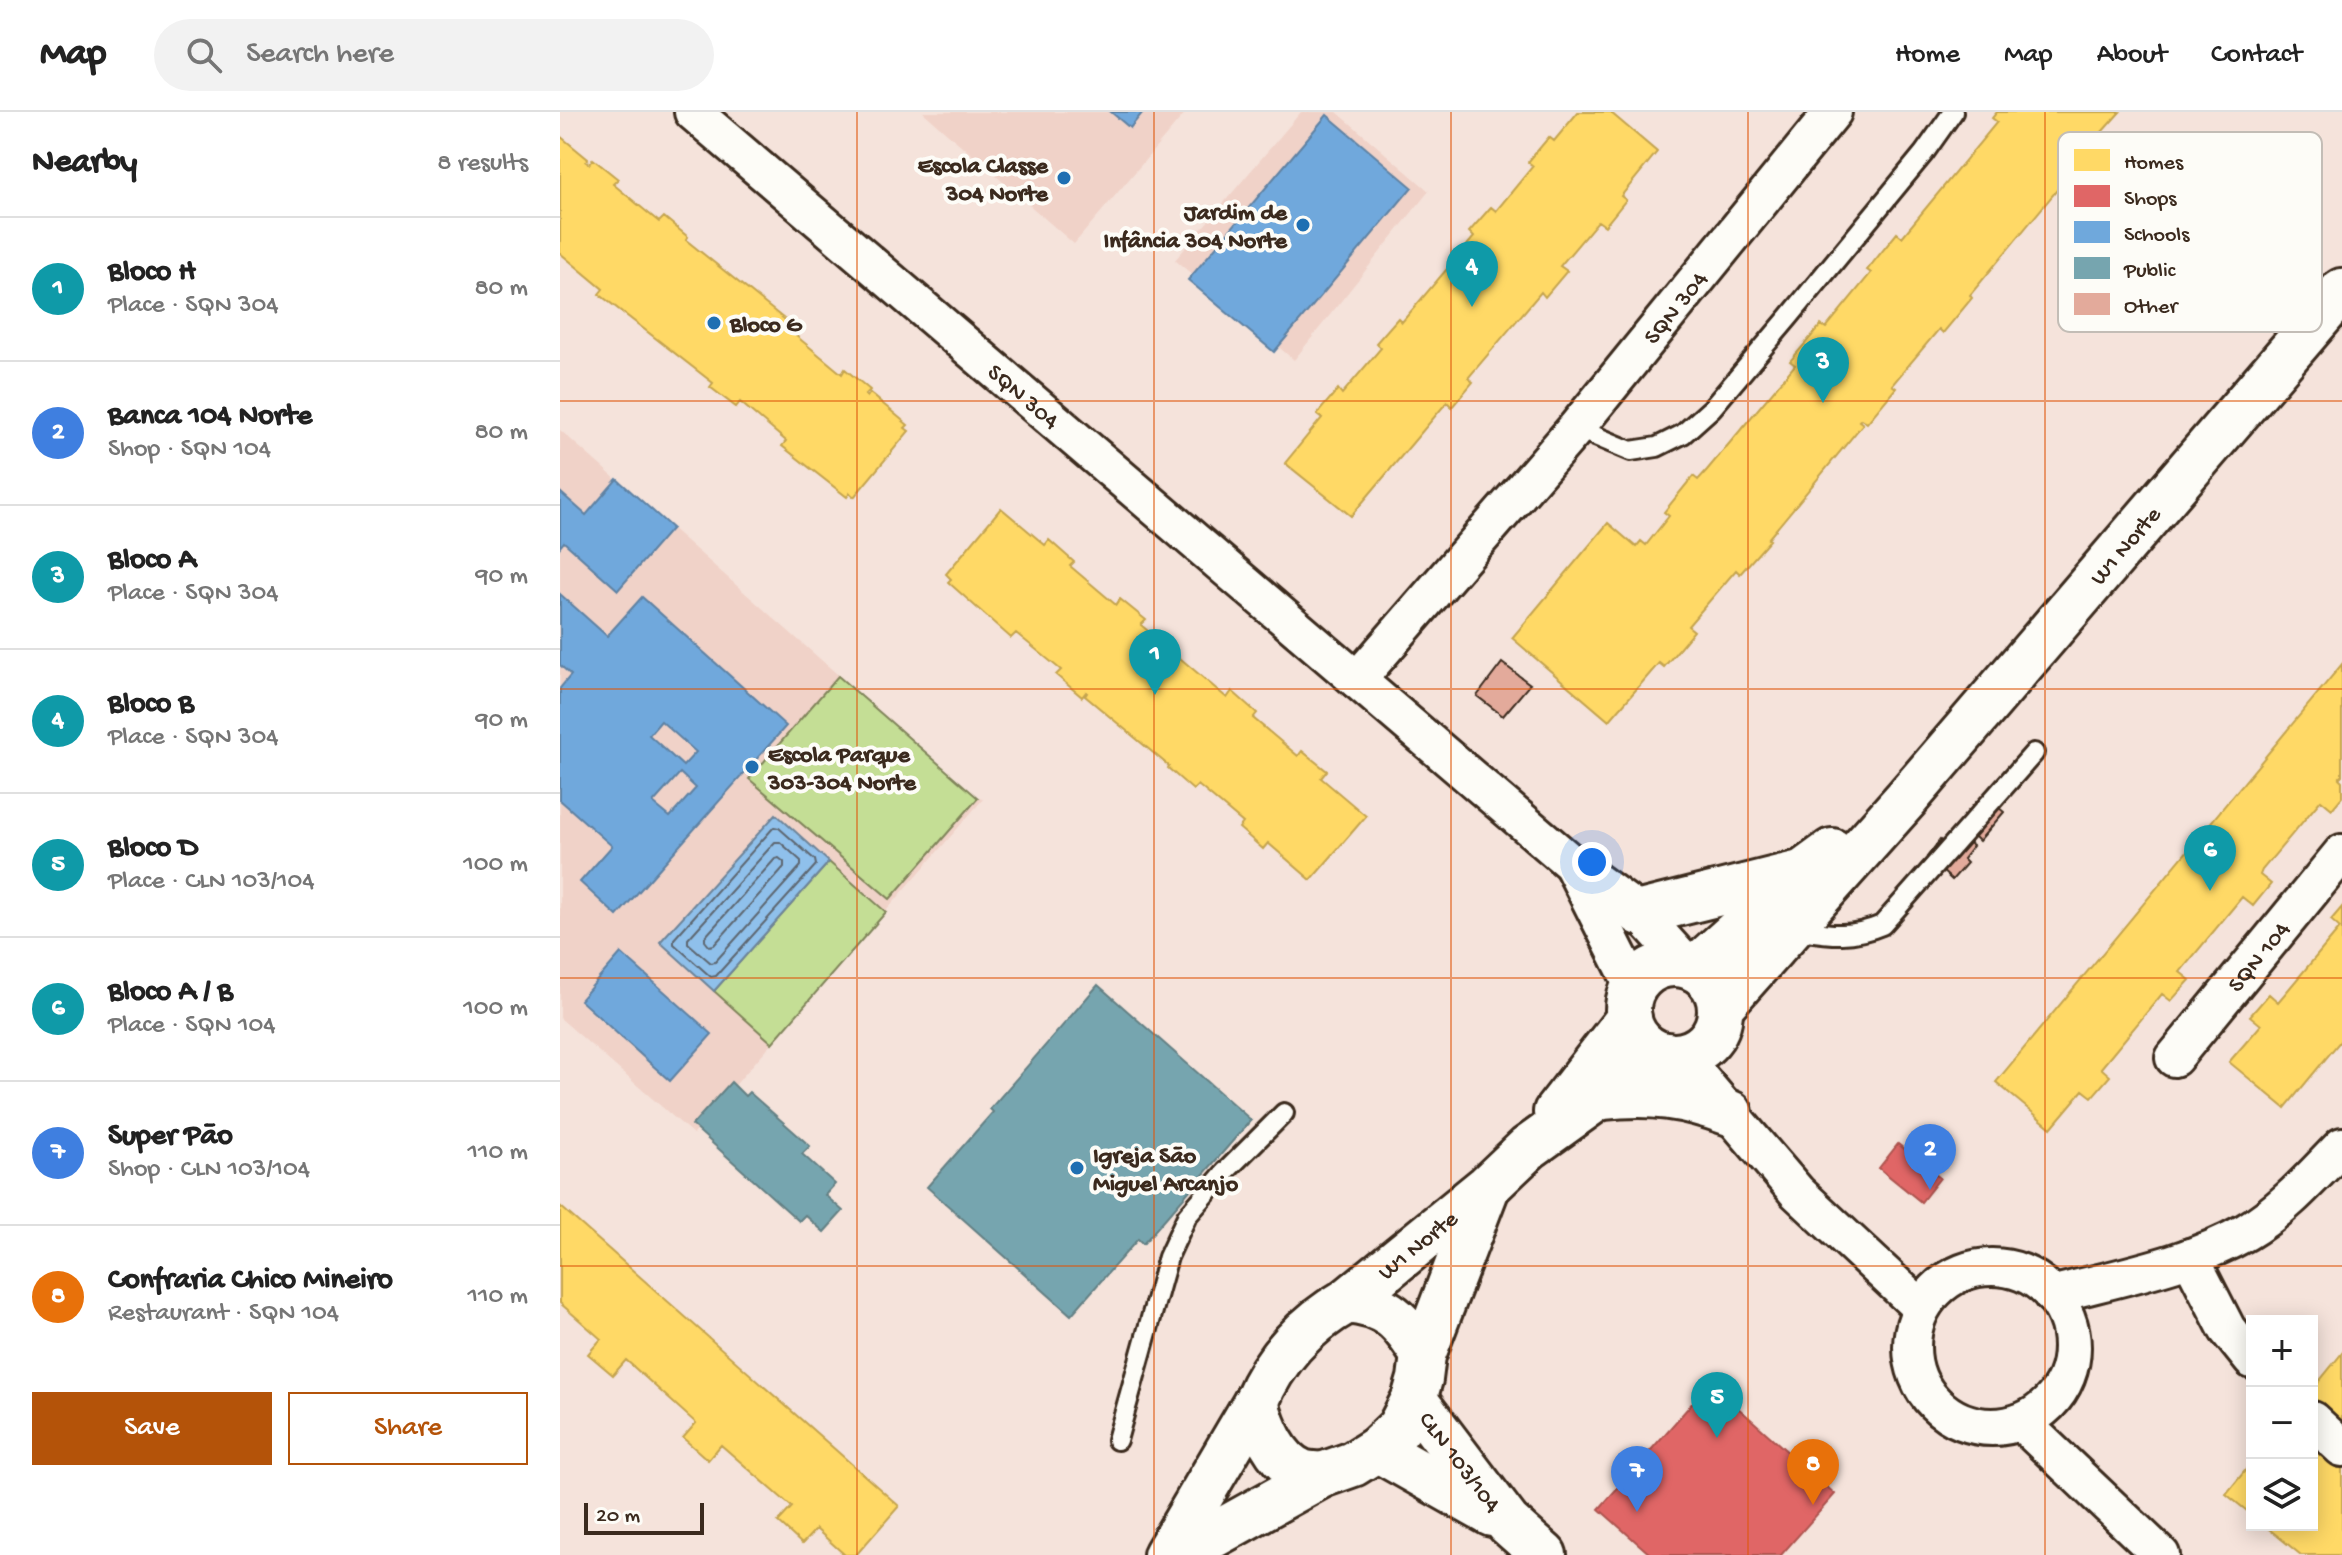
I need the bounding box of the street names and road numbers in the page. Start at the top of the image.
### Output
street label: SQN 304 [1639,266,1716,352]
street label: SQN 304 [980,359,1065,437]
street label: W1 Norte [2085,501,2169,592]
street label: SQN 104 [2223,916,2298,1000]
street label: W1 Norte [1373,1205,1465,1288]
street label: CLN 103/104 [1411,1407,1506,1520]

